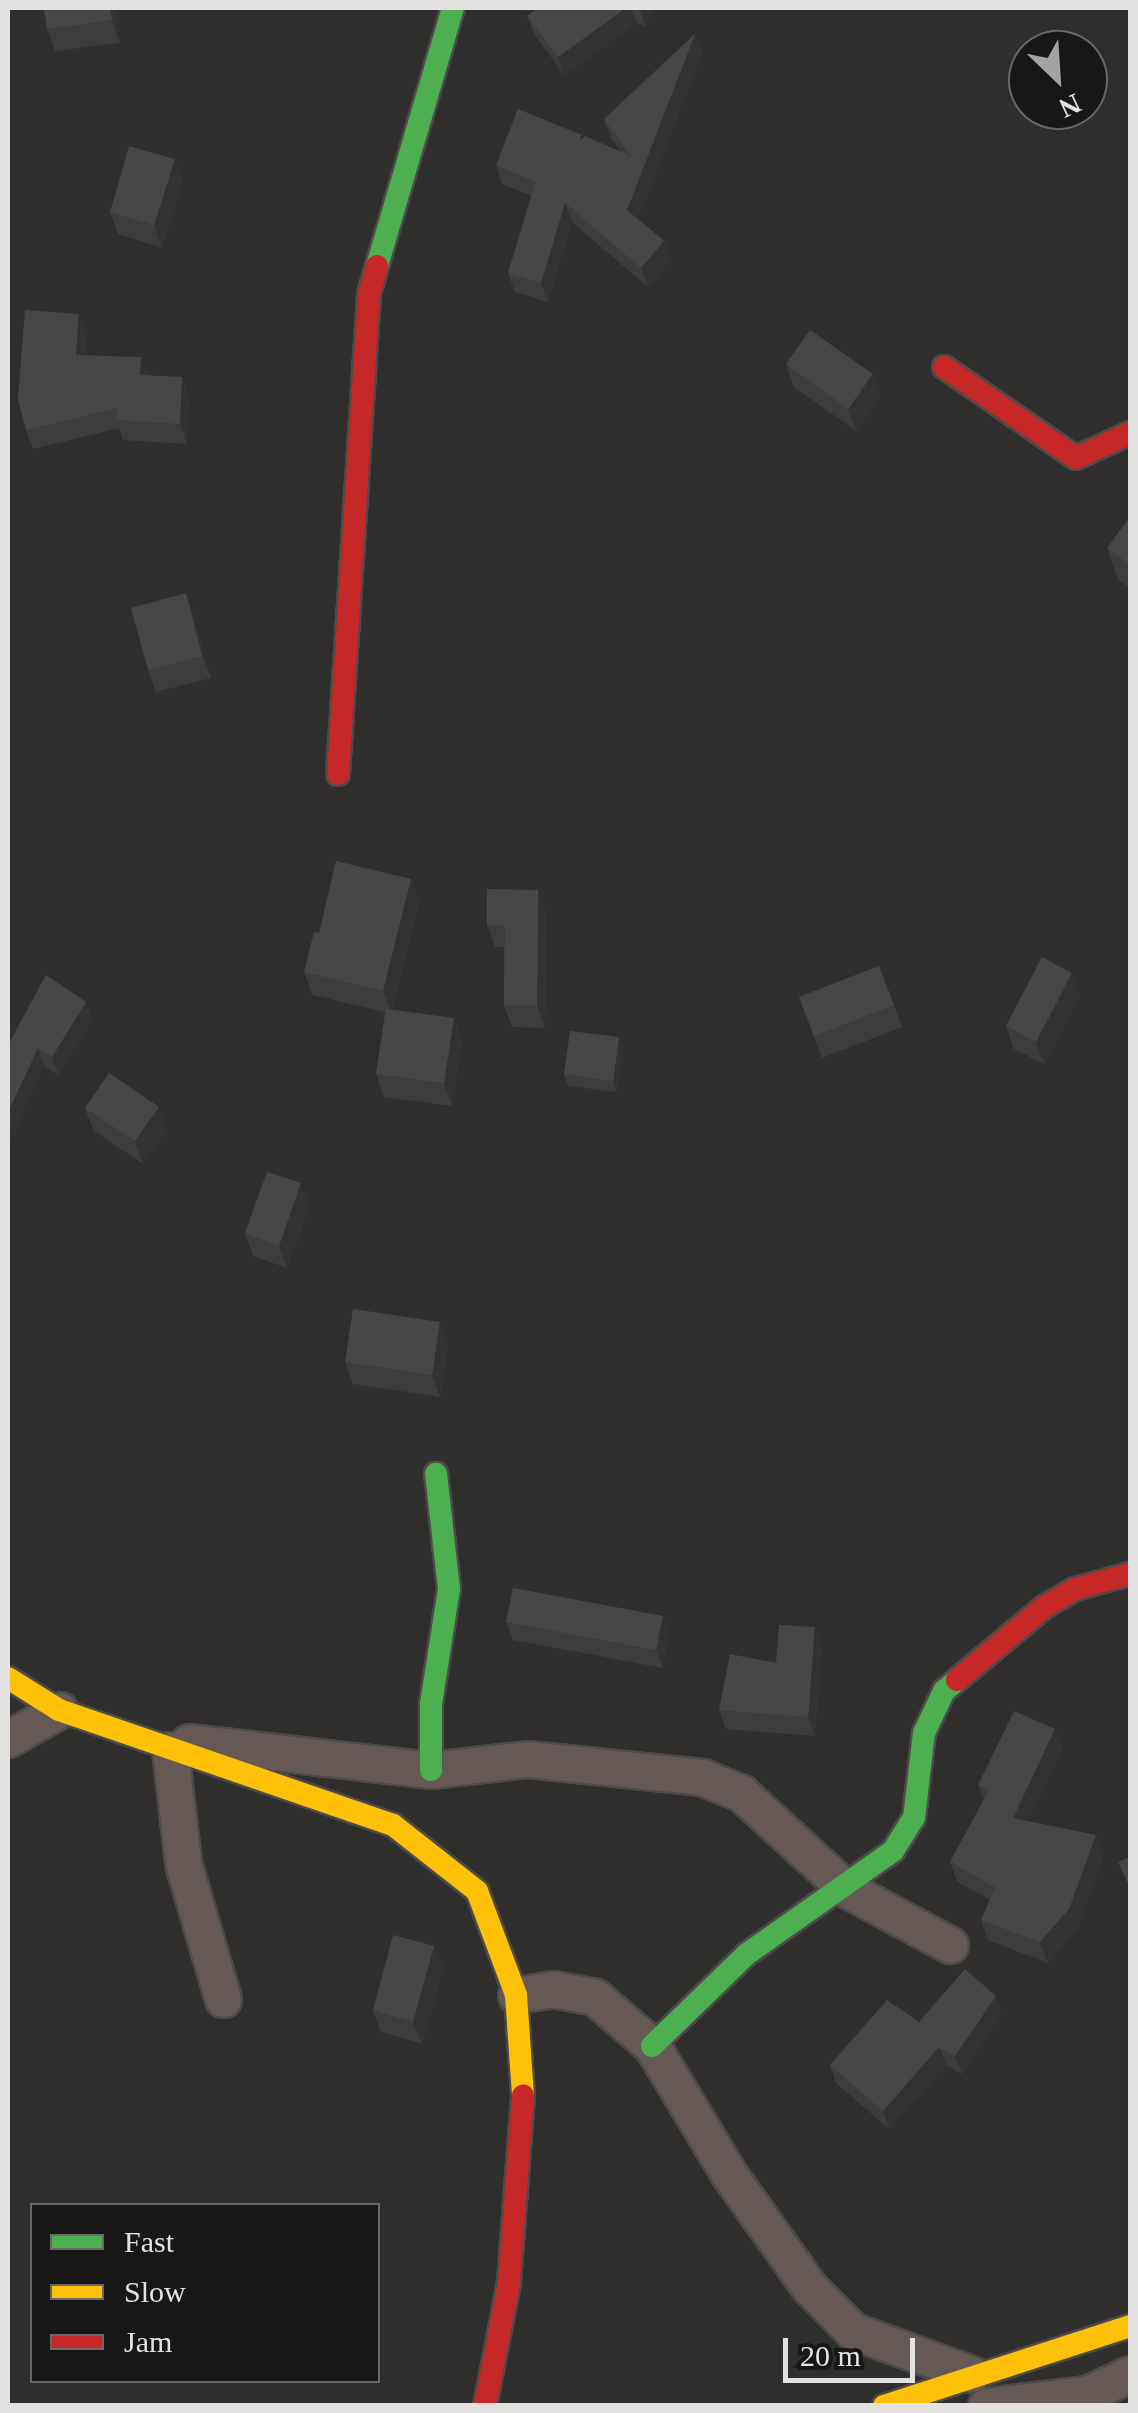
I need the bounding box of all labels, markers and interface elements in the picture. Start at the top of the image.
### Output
north arrow [1008,30,1108,130]
text: N [1054,88,1086,124]
legend [30,2203,380,2383]
text: Fast [124,2225,174,2258]
text: Slow [124,2275,186,2308]
scale bar [788,2318,920,2380]
text: Jam [124,2325,172,2358]
text: 20 m [800,2339,861,2372]

